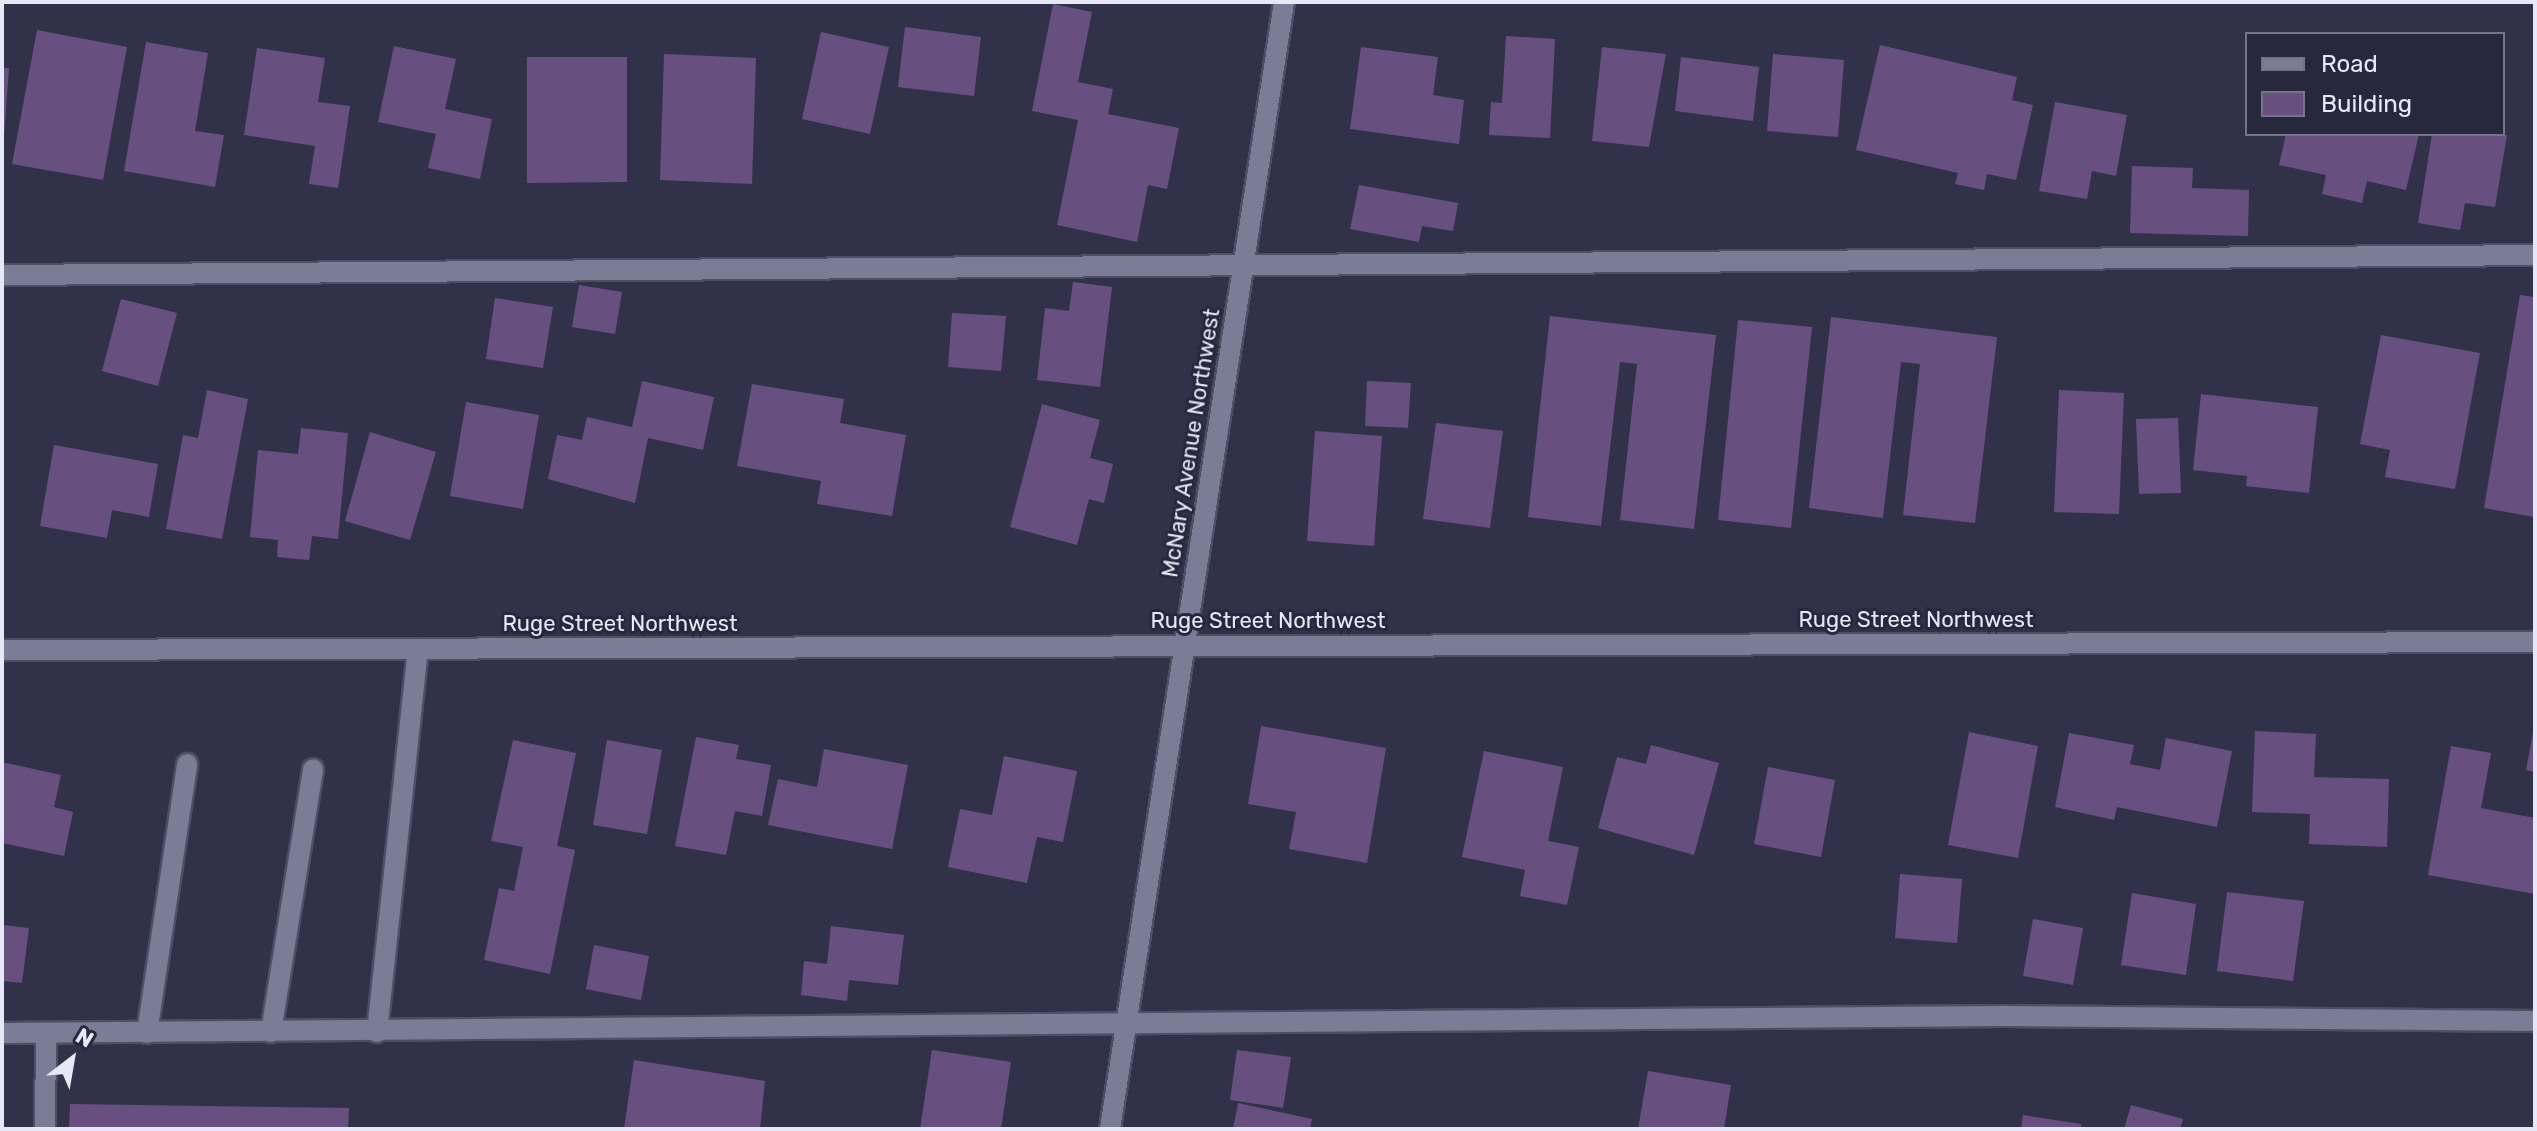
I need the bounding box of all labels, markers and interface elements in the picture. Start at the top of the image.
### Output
legend [2245,32,2505,136]
text: Road [2321,50,2378,78]
text: Building [2321,90,2412,118]
street label: McNary Avenue Northwest [1157,306,1225,580]
street label: Ruge Street Northwest [1798,607,2034,633]
street label: Ruge Street Northwest [1150,608,1386,634]
street label: Ruge Street Northwest [502,611,738,637]
north arrow [32,1019,112,1099]
text: N [71,1022,98,1054]

